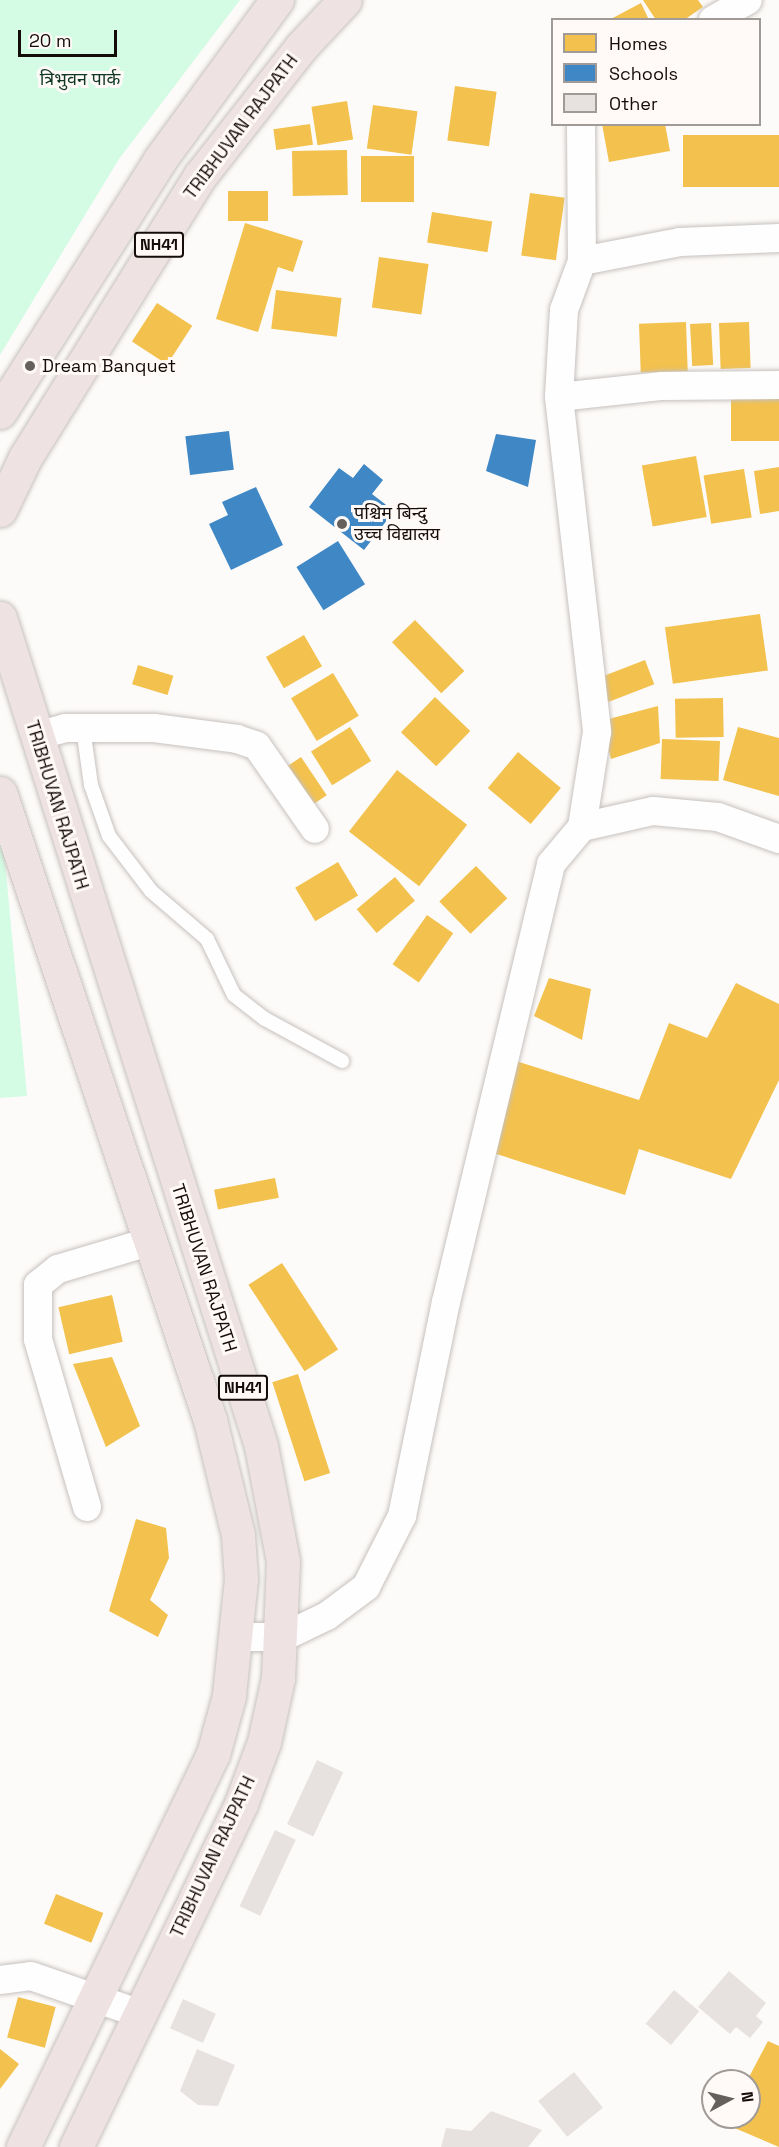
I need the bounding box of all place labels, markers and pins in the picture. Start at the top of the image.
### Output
place label: Dream Banquet [42,355,176,377]
marker: Dream Banquet [23,359,37,373]
place label: पश्चिम बिन्दु उच्च विद्यालय [354,503,440,546]
marker: पश्चिम बिन्दु उच्च विद्यालय [335,517,349,531]

